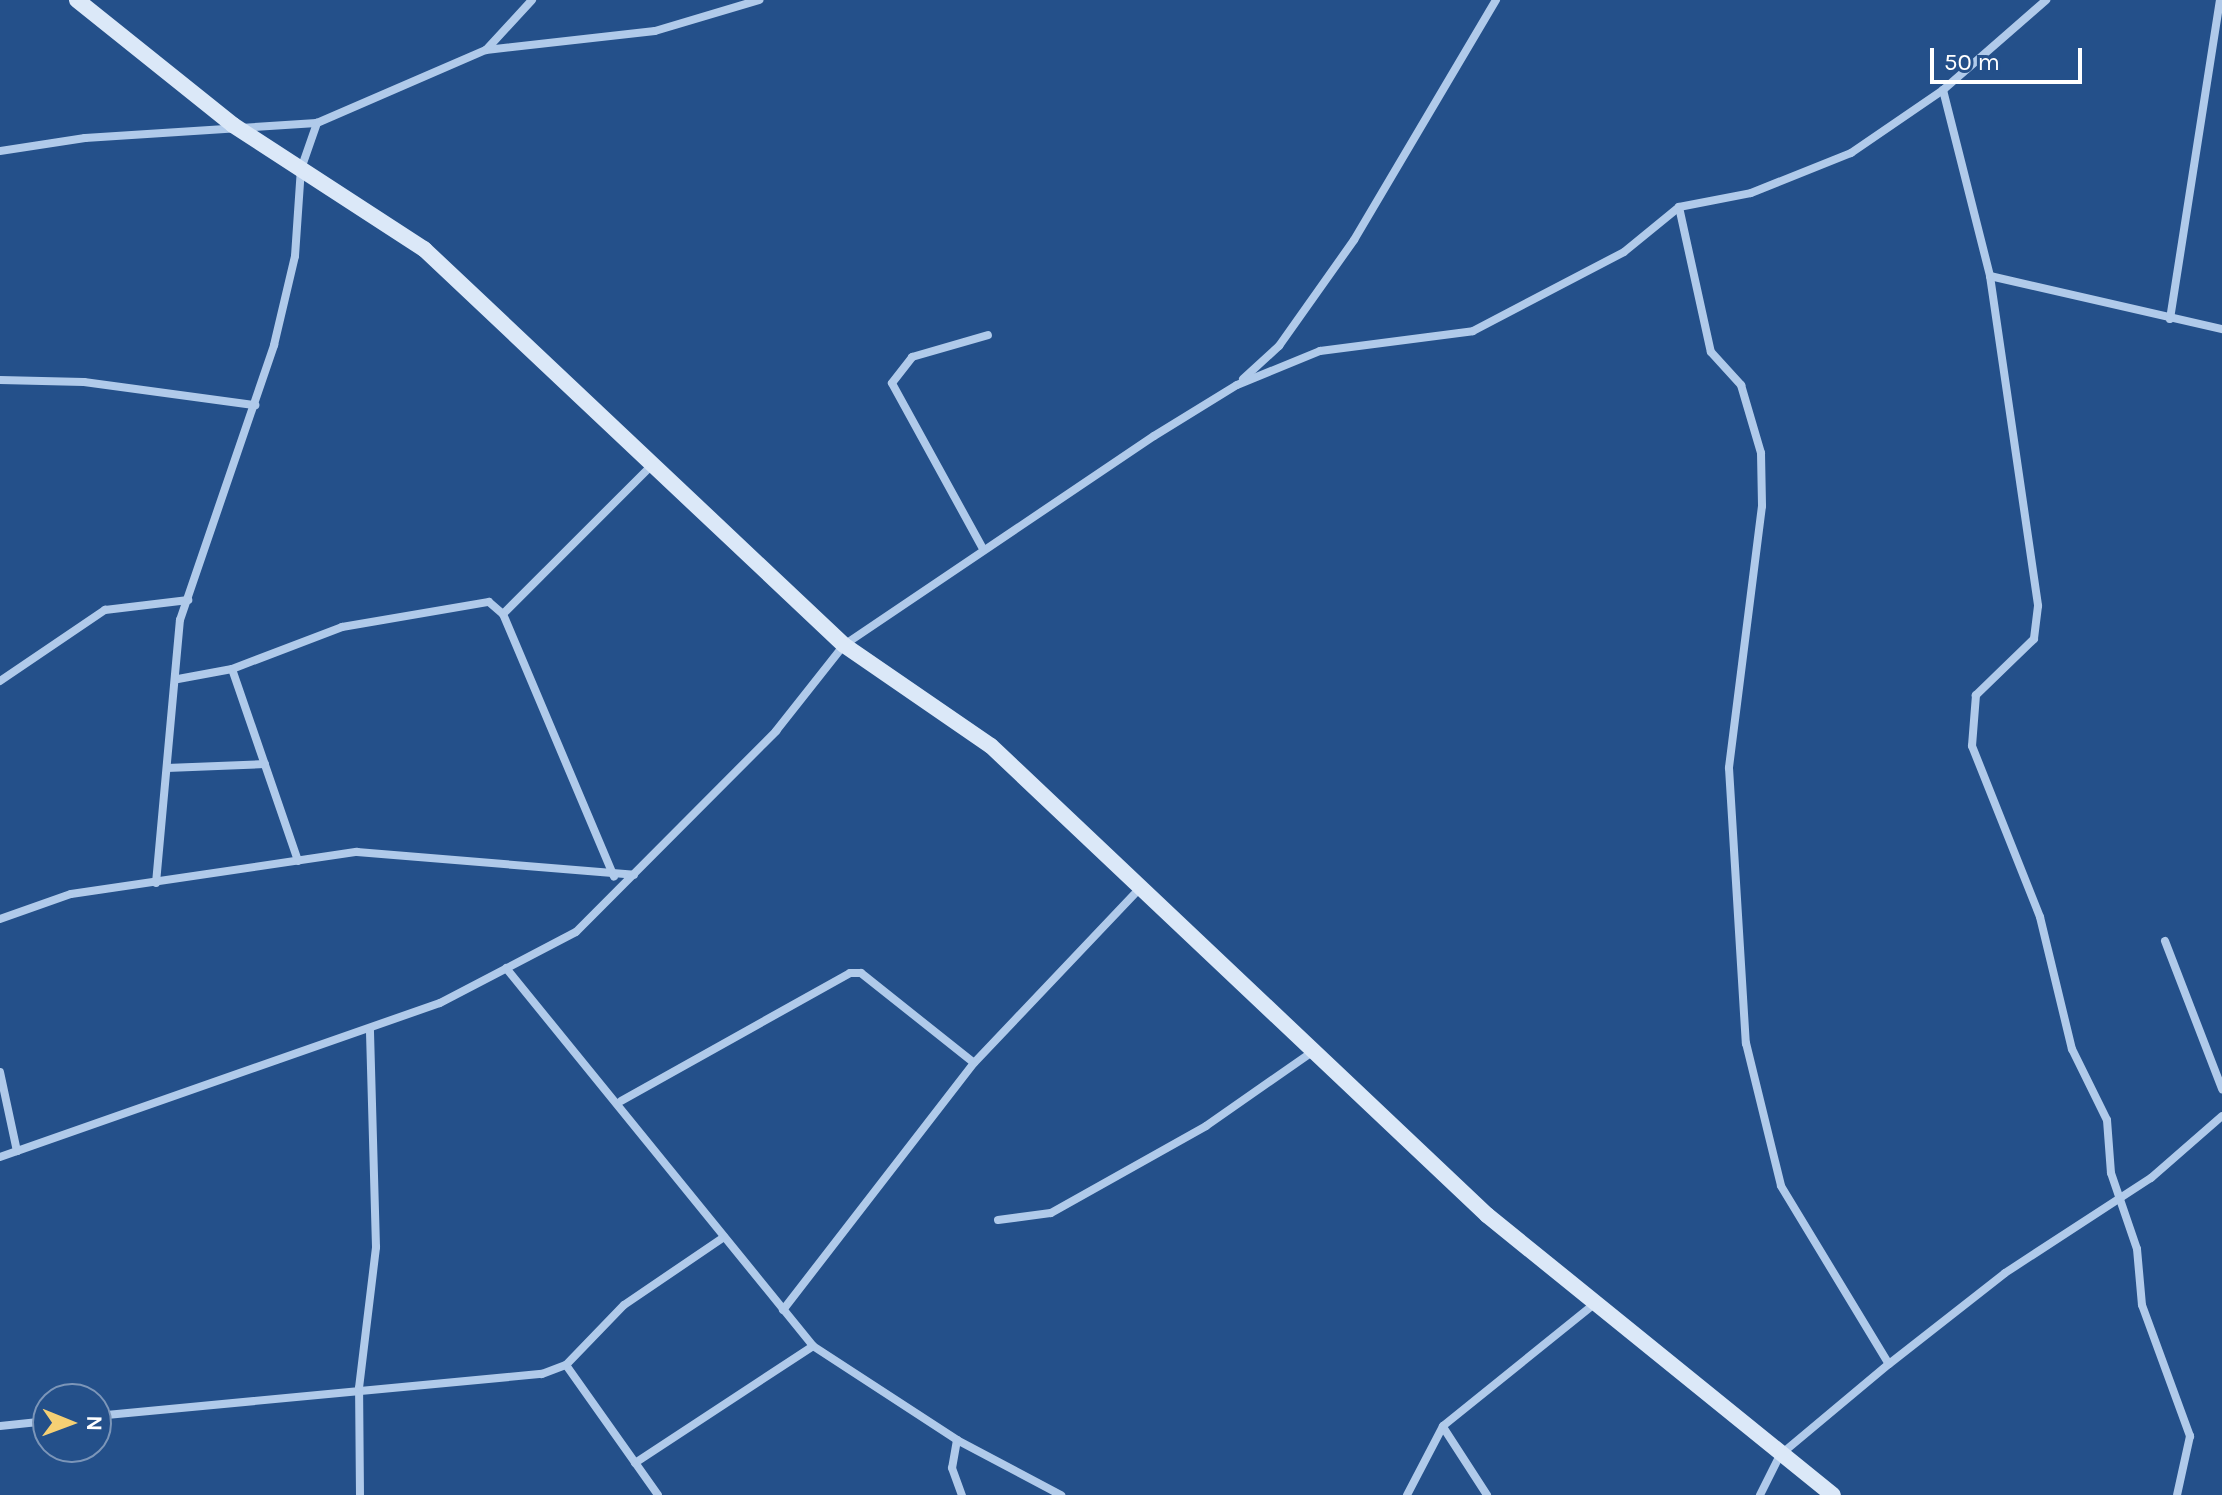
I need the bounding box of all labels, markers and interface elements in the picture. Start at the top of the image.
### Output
scale bar [1934,32,2086,82]
text: 50 m [1944,48,2000,76]
north arrow [32,1383,112,1463]
text: N [81,1415,107,1432]

